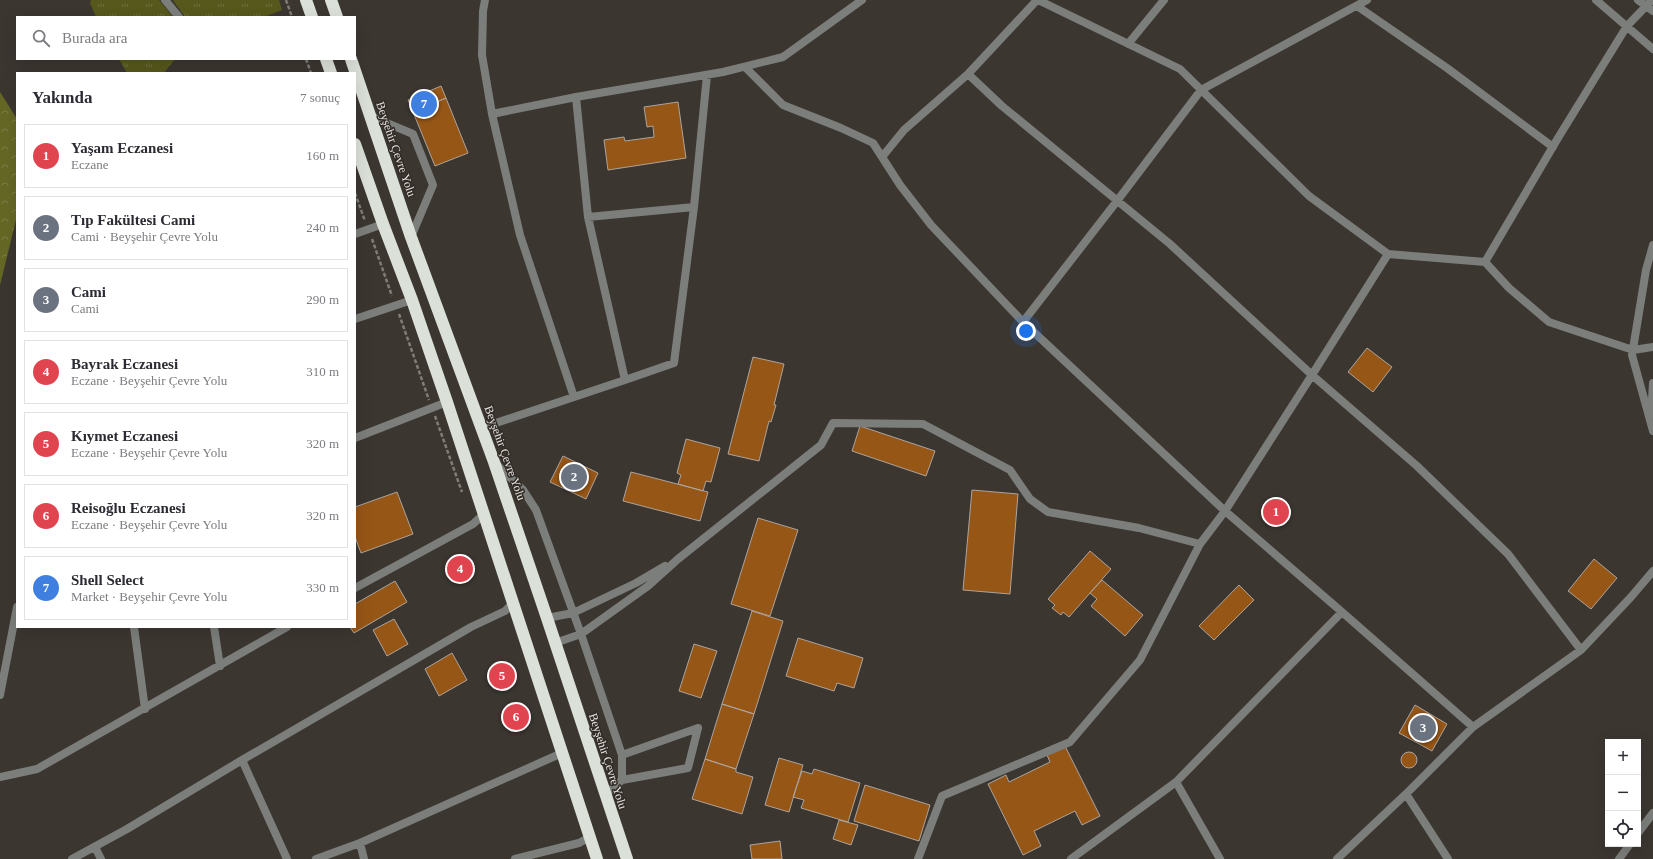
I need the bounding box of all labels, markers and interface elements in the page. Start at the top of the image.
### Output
search box [16,16,356,60]
icon: search [30,27,52,49]
text: Burada ara [62,30,127,46]
text: Yakında [32,88,92,107]
pin: 7 [411,89,437,119]
text: 7 sonuç [300,90,340,105]
street label: Beyşehir Çevre Yolu [373,100,419,198]
text: Yaşam Eczanesi [71,140,173,156]
text: 1 [43,148,49,163]
text: 160 m [306,148,339,163]
text: Eczane [71,157,109,172]
text: Tıp Fakültesi Cami [71,212,195,228]
text: 2 [43,220,49,235]
text: 240 m [306,220,339,235]
text: Cami · Beyşehir Çevre Yolu [71,229,218,244]
text: Cami [71,284,106,300]
text: 3 [43,292,49,307]
text: 290 m [306,292,339,307]
text: Cami [71,301,99,316]
your location [1016,321,1036,341]
text: Bayrak Eczanesi [71,356,178,372]
text: 4 [43,364,49,379]
text: 310 m [306,364,339,379]
text: Eczane · Beyşehir Çevre Yolu [71,373,227,388]
street label: Beyşehir Çevre Yolu [481,404,529,502]
text: Kıymet Eczanesi [71,428,178,444]
text: 5 [43,436,49,451]
text: 320 m [306,436,339,451]
text: Eczane · Beyşehir Çevre Yolu [71,445,227,460]
pin: 2 [561,462,587,492]
pin: 1 [1263,497,1289,527]
text: Reisoğlu Eczanesi [71,500,186,516]
text: 6 [43,508,49,523]
text: 320 m [306,508,339,523]
text: Eczane · Beyşehir Çevre Yolu [71,517,227,532]
pin: 4 [447,554,473,584]
text: Shell Select [71,572,144,588]
text: 7 [43,580,49,595]
text: 330 m [306,580,339,595]
text: Market · Beyşehir Çevre Yolu [71,589,227,604]
pin: 5 [489,661,515,691]
pin: 6 [503,702,529,732]
street label: Beyşehir Çevre Yolu [586,711,630,811]
pin: 3 [1410,713,1436,743]
map controls [1605,739,1641,847]
button: + [1605,739,1641,775]
button: − [1605,775,1641,811]
button: locate [1605,811,1641,847]

